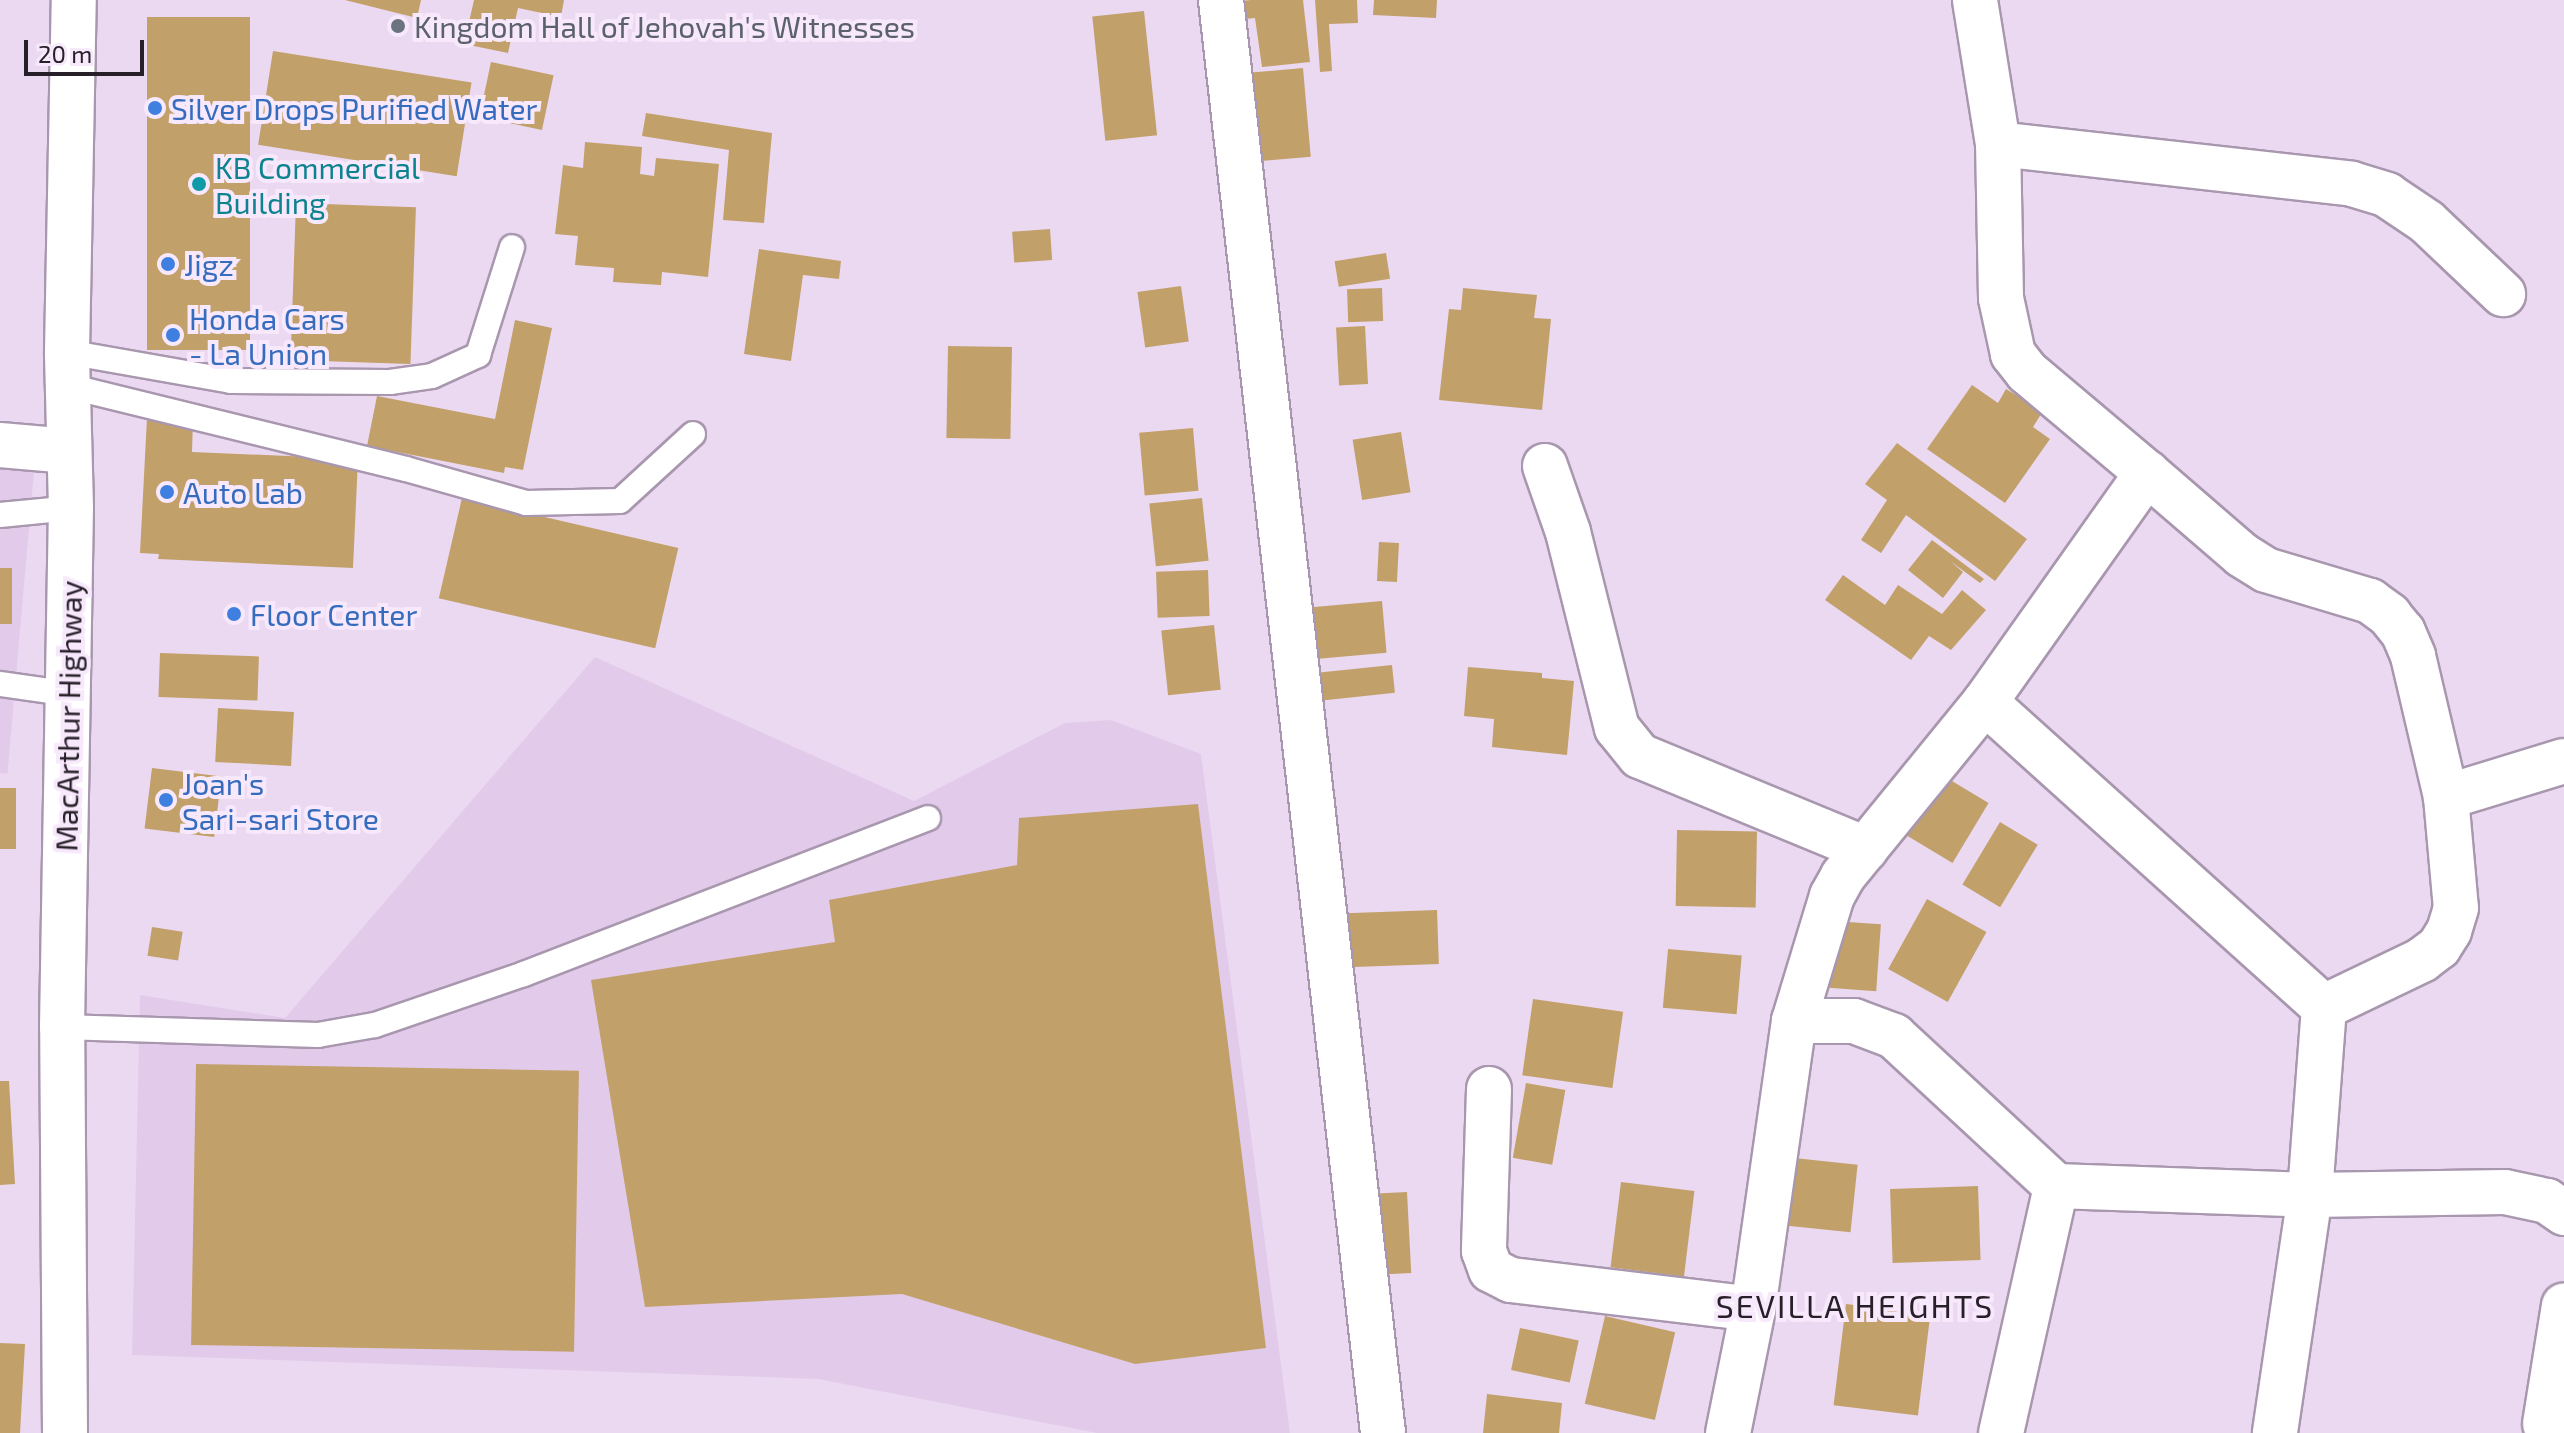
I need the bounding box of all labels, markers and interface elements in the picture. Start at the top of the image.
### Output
place label: Kingdom Hall of Jehovah's Witnesses [414,8,917,44]
marker: Kingdom Hall of Jehovah's Witnesses [389,17,407,35]
scale bar [28,24,148,74]
text: 20 m [38,39,92,68]
place label: Silver Drops Purified Water [171,90,539,126]
marker: Silver Drops Purified Water [146,99,164,117]
place label: KB Commercial Building [215,149,420,220]
marker: KB Commercial Building [190,175,208,193]
place label: Jigz [184,246,234,282]
marker: Jigz [159,255,177,273]
place label: Honda Cars - La Union [189,300,345,370]
marker: Honda Cars - La Union [164,326,182,344]
place label: Auto Lab [183,474,303,510]
marker: Auto Lab [158,483,176,501]
street label: MacArthur Highway [48,580,88,852]
place label: Floor Center [250,596,418,632]
marker: Floor Center [225,605,243,623]
place label: Joan's Sari-sari Store [182,765,379,836]
marker: Joan's Sari-sari Store [157,791,175,809]
district label: SEVILLA HEIGHTS [1715,1286,1995,1324]

